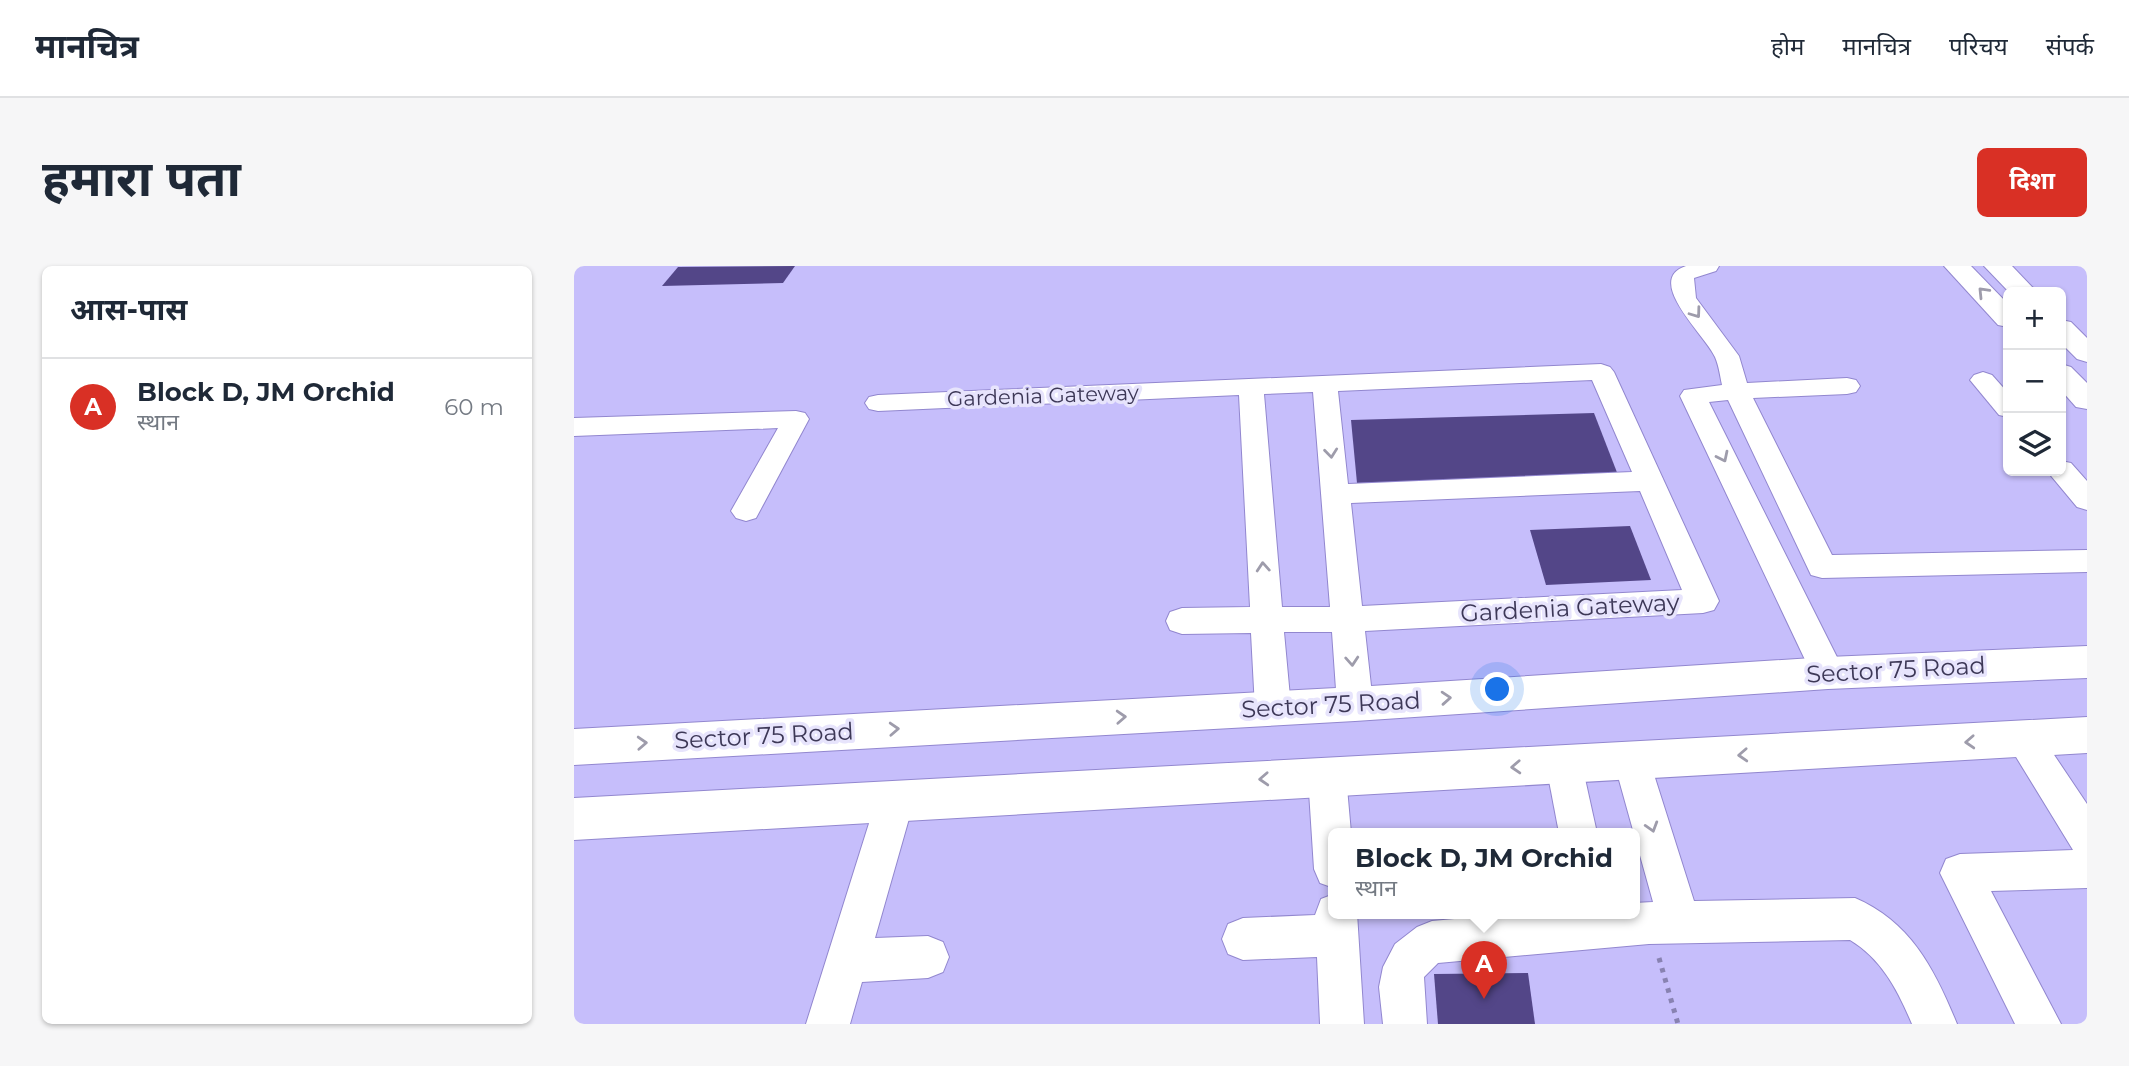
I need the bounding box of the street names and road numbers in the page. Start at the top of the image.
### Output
street label: Gardenia Gateway [947,380,1140,411]
street label: Gardenia Gateway [1460,587,1680,628]
street label: Sector 75 Road [1806,650,1986,689]
street label: Sector 75 Road [1241,685,1421,724]
street label: Sector 75 Road [674,716,854,755]

